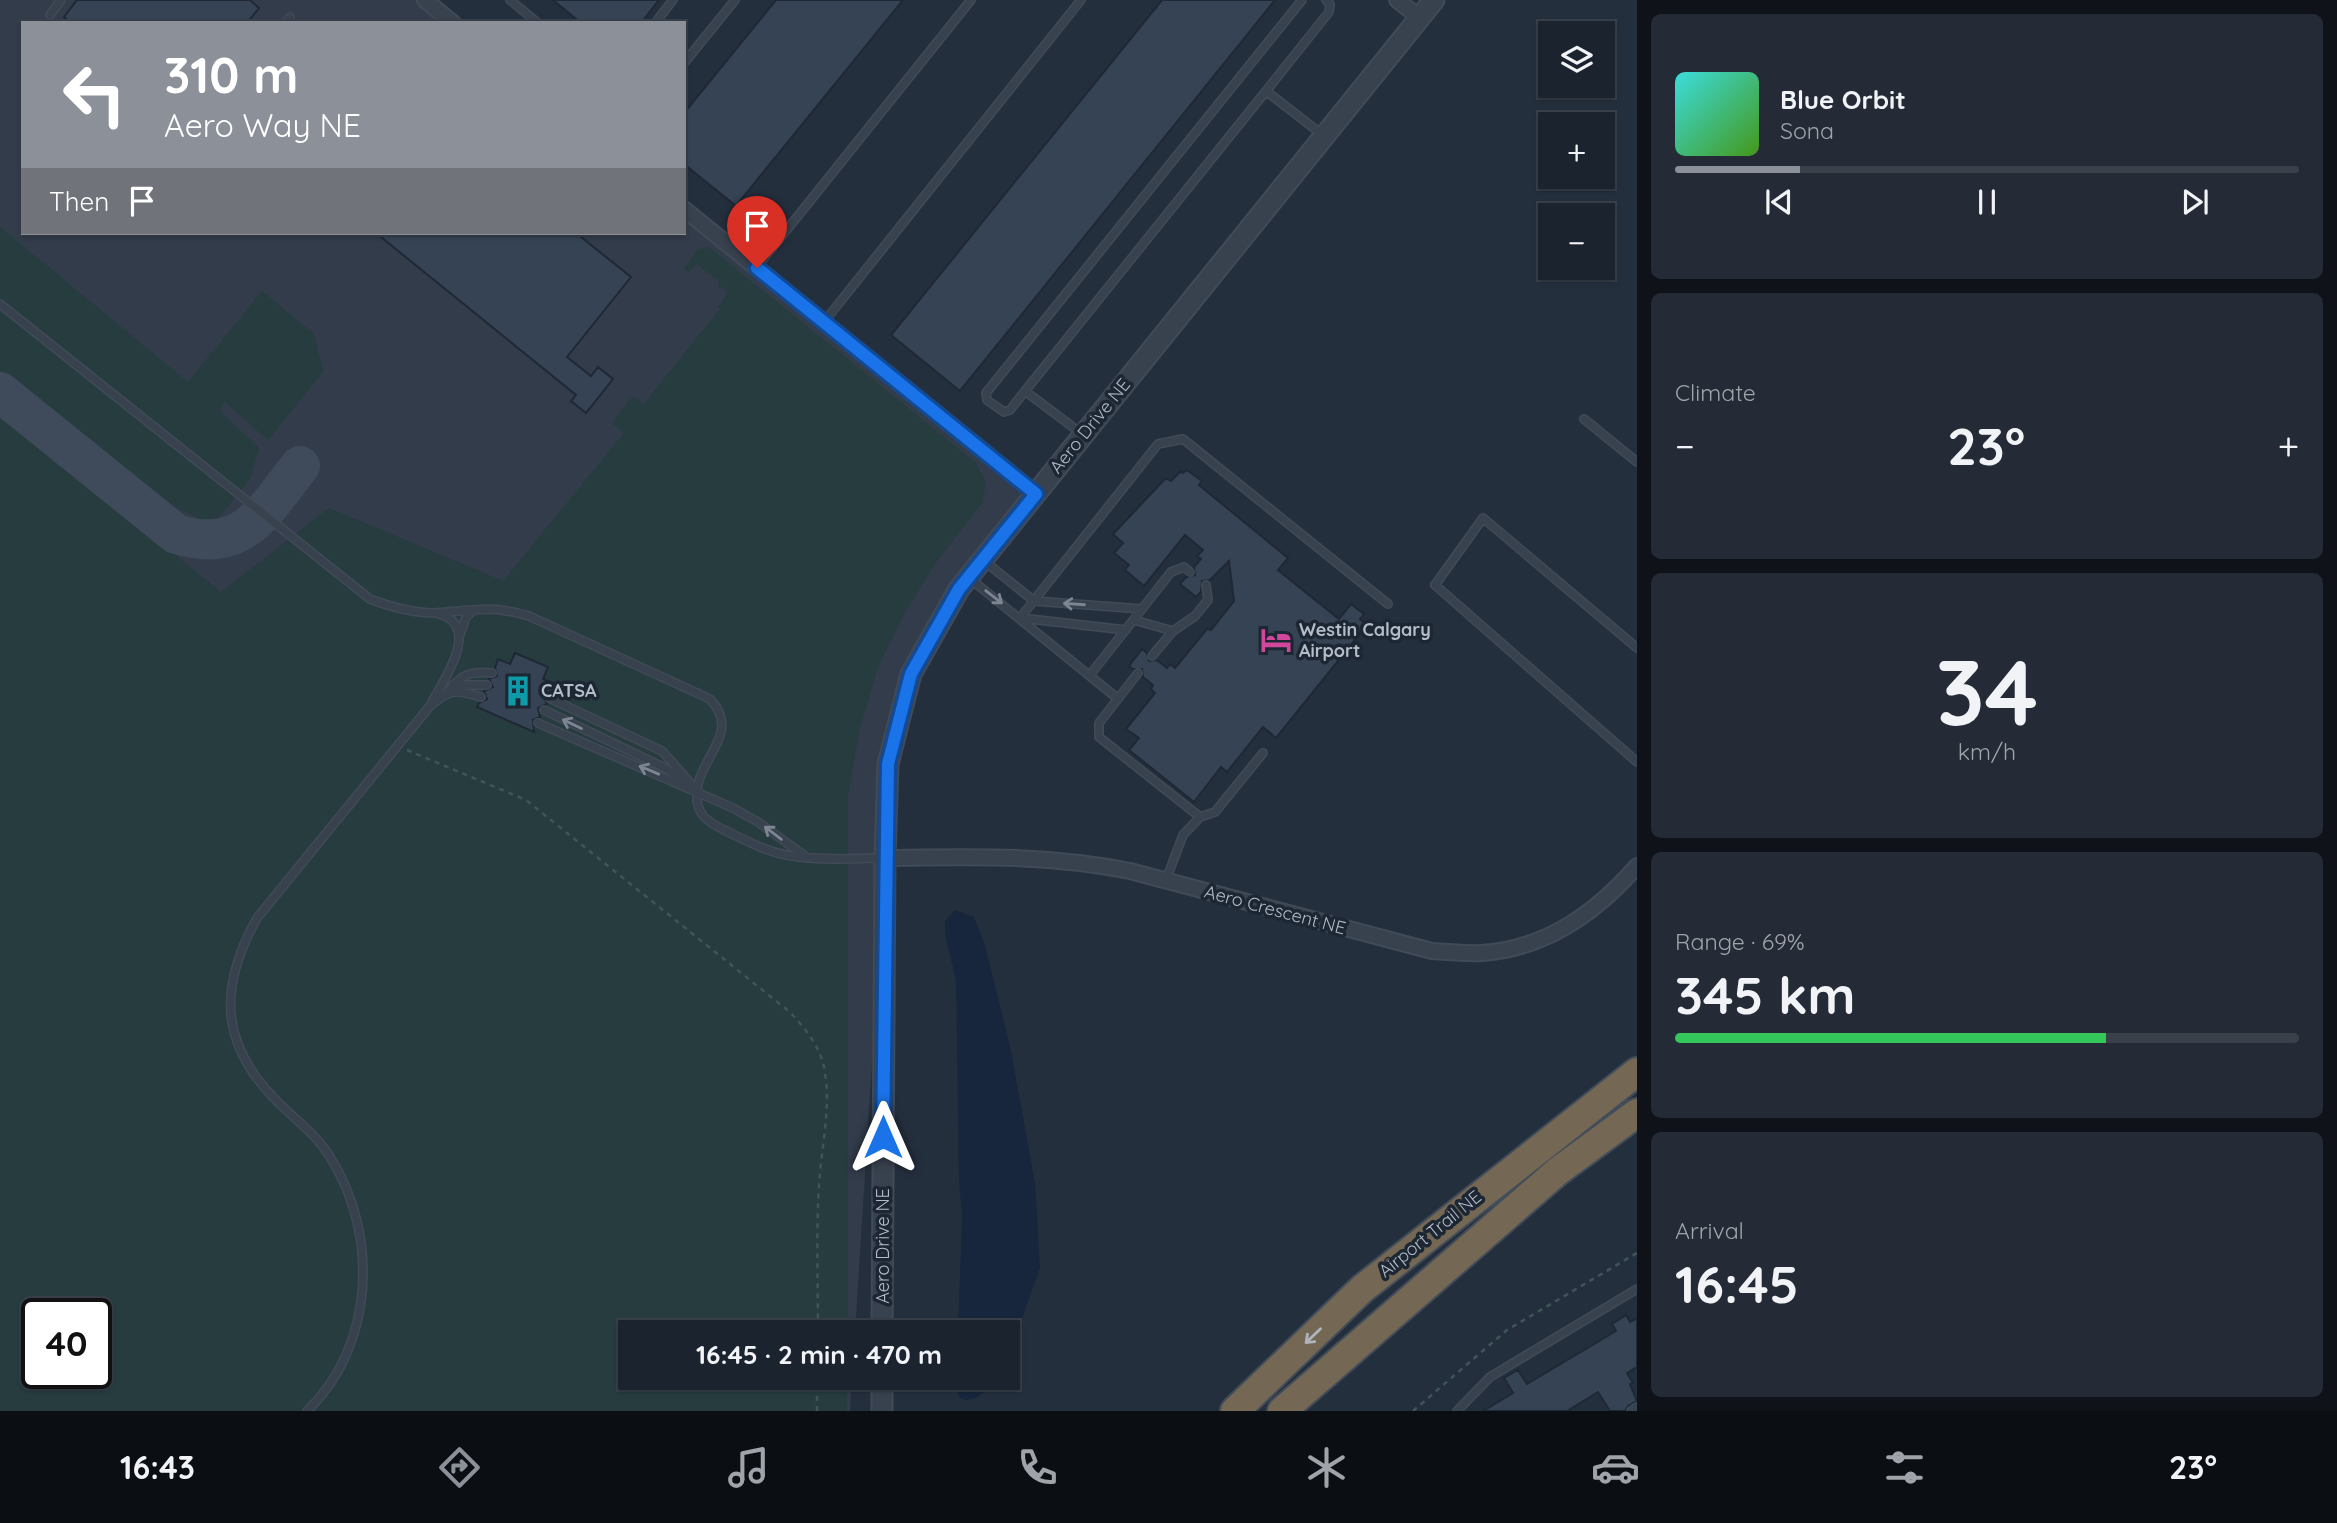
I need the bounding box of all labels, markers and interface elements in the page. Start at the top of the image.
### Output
map controls [1538,21,1615,280]
button: layers [1538,21,1615,98]
text: 310 m [164,44,298,105]
icon: left [49,49,140,140]
text: Blue Orbit [1780,83,1906,116]
text: Aero Way NE [164,105,361,145]
button: + [1538,112,1615,189]
text: Sona [1780,116,1834,145]
icon: arrive [123,182,161,220]
icon: previous [1760,183,1798,221]
icon: pause [1968,183,2006,221]
icon: next [2176,183,2214,221]
text: Then [49,185,109,218]
pin [727,196,787,268]
button: − [1538,203,1615,280]
icon: arrive [738,207,776,245]
street label: Aero Drive NE [1044,373,1135,478]
text: Climate [1675,378,1756,407]
text: 23° [1947,413,2025,478]
text: − [1675,422,1695,470]
text: + [2278,422,2299,470]
one-way arrow [984,590,1003,605]
one-way arrow [1063,597,1086,610]
place label: Westin Calgary Airport [1299,618,1431,662]
hotel icon: Westin Calgary Airport [1259,623,1293,657]
text: 34 [1936,634,2038,748]
building icon: CATSA [501,674,535,708]
place label: CATSA [541,679,597,702]
one-way arrow [562,716,583,730]
text: km/h [1958,737,2016,766]
one-way arrow [639,763,660,776]
one-way arrow [765,826,783,841]
street label: Aero Crescent NE [1202,880,1348,939]
text: Range · 69% [1675,927,1805,956]
text: 345 km [1675,962,1856,1027]
position arrow [846,1100,920,1174]
street label: Airport Trail NE [1374,1185,1486,1282]
street label: Aero Drive NE [871,1188,894,1304]
text: Arrival [1675,1216,1744,1245]
text: 16:45 [1675,1251,1799,1316]
speed limit sign: 40 [21,1298,112,1389]
one-way arrow [1305,1328,1322,1345]
text: 16:45 · 2 min · 470 m [696,1338,942,1371]
icon: directions [435,1443,484,1492]
icon: music [724,1443,773,1492]
icon: phone [1013,1443,1062,1492]
icon: climate [1302,1443,1351,1492]
icon: car [1591,1443,1640,1492]
icon: filters [1880,1443,1929,1492]
text: 16:43 [120,1447,195,1487]
text: 23° [2169,1447,2217,1487]

